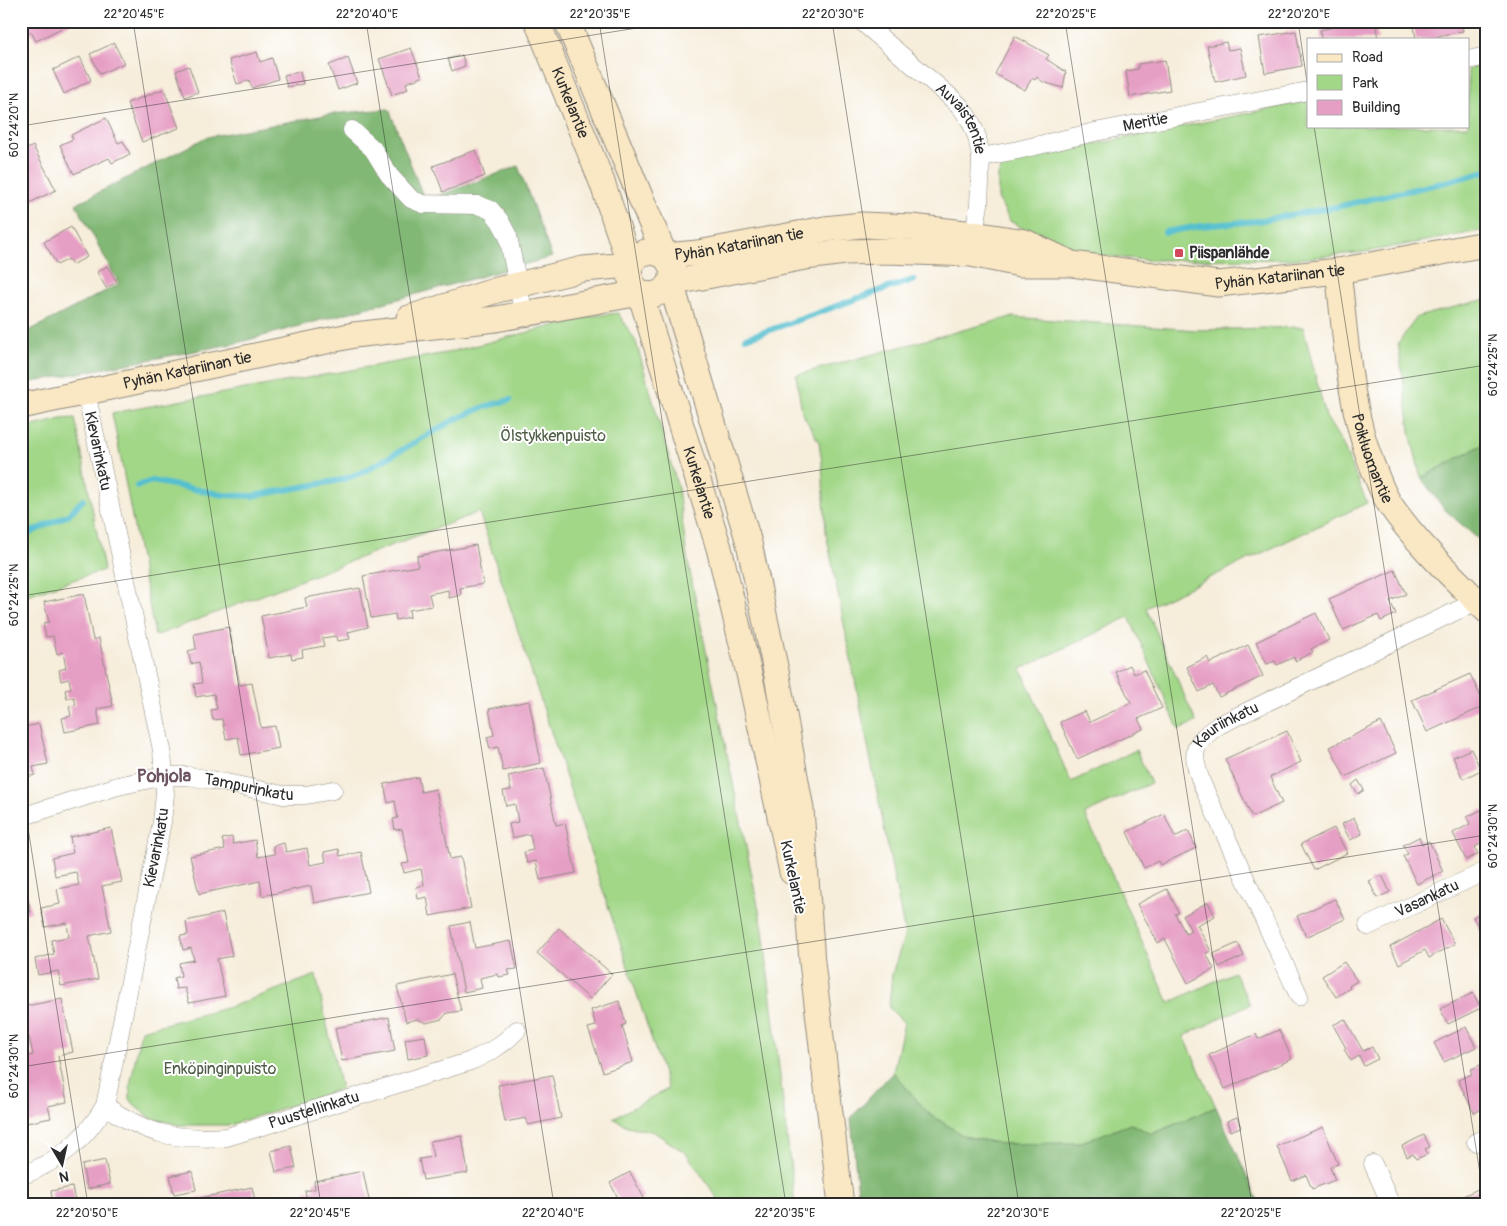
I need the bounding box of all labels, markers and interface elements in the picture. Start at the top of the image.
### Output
text: 22°20'45"E [104,7,164,22]
text: 22°20'40"E [336,7,398,22]
text: 22°20'35"E [570,7,630,22]
text: 22°20'30"E [802,7,864,22]
text: 22°20'25"E [1036,7,1096,22]
text: 22°20'20"E [1268,7,1330,22]
legend [1307,38,1470,128]
text: Road [1352,48,1383,67]
street label: Kurkelantie [547,64,593,141]
text: Park [1352,74,1379,93]
street label: Auvaistentie [931,79,990,156]
text: 60°24'20"N [7,93,22,157]
text: Building [1352,98,1400,117]
street label: Meritie [1121,108,1170,136]
street label: Pyhän Katariinan tie [673,223,805,265]
place label: Piispanlähde [1189,243,1270,263]
marker: Piispanlähde [1173,247,1185,259]
street label: Pyhän Katariinan tie [1214,260,1347,294]
text: 60°24'25"N [1486,334,1501,396]
street label: Pyhän Katariinan tie [121,347,253,394]
street label: Kievarinkatu [80,409,116,493]
street label: Poikluomantie [1347,411,1397,507]
park label: Ölstykkenpuisto [500,426,606,446]
street label: Kurkelantie [678,444,719,522]
text: 60°24'25"N [7,564,22,626]
street label: Kauriinkatu [1189,697,1262,752]
district label: Pohjola [137,765,192,788]
street label: Tampurinkatu [203,769,294,805]
text: 60°24'30"N [1486,804,1501,868]
street label: Kievarinkatu [139,807,173,889]
street label: Kurkelantie [775,838,811,916]
street label: Vasankatu [1392,875,1462,922]
text: 60°24'30"N [7,1034,22,1098]
park label: Enköpinginpuisto [164,1059,277,1079]
street label: Puustellinkatu [266,1086,362,1133]
north arrow [38,1138,88,1188]
text: N [58,1167,70,1185]
text: 22°20'50"E [56,1206,118,1221]
text: 22°20'45"E [290,1206,350,1221]
text: 22°20'40"E [522,1206,584,1221]
text: 22°20'35"E [755,1206,815,1221]
text: 22°20'30"E [987,1206,1049,1221]
text: 22°20'25"E [1221,1206,1281,1221]

